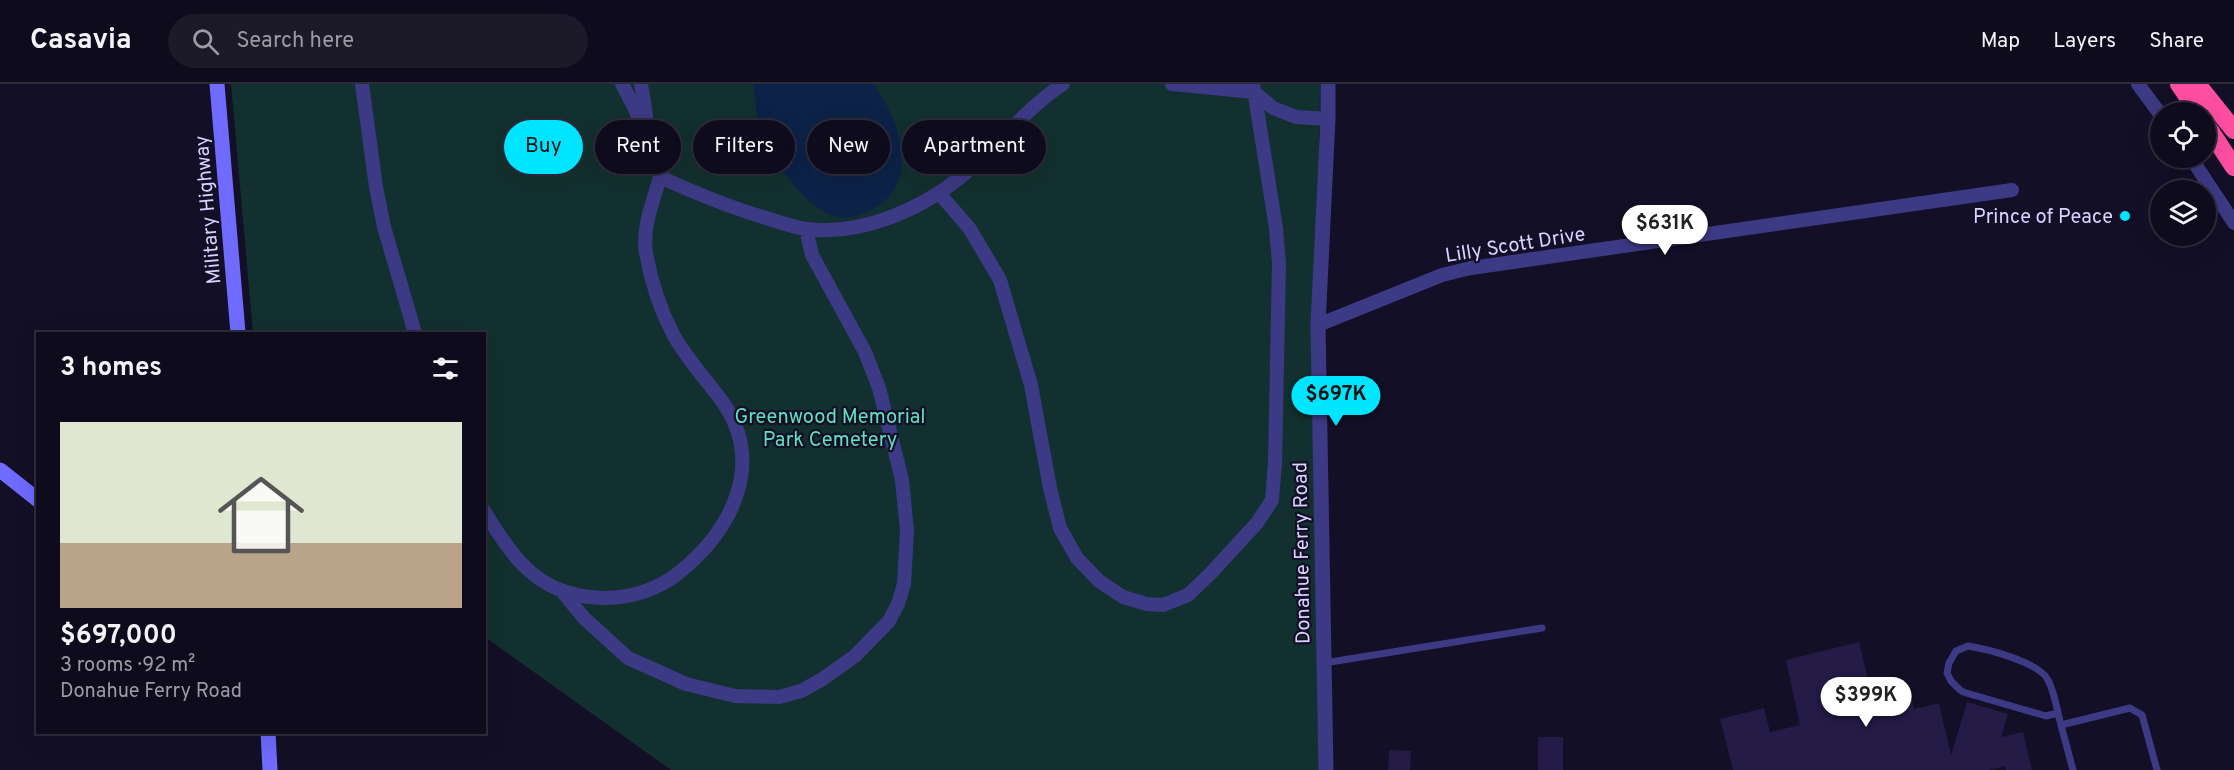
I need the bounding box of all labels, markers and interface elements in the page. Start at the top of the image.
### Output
search box [168,14,588,68]
text: Casavia [30,23,132,59]
icon: search [189,25,222,58]
text: Search here [237,28,354,55]
text: Map [1981,28,2020,55]
text: Layers [2053,28,2116,55]
text: Share [2149,28,2204,55]
map controls [2150,102,2216,246]
button: locate [2150,102,2216,168]
chip: Buy [504,120,583,174]
chip: Rent [595,120,681,174]
chip: Filters [693,120,795,174]
chip: New [807,120,890,174]
chip: Apartment [902,120,1046,174]
street label: Military Highway [190,134,228,285]
button: layers [2150,180,2216,246]
pin: $631K [1623,205,1707,256]
place label: Prince of Peace [1973,205,2113,231]
marker: Prince of Peace [2118,209,2132,223]
text: $631K [1636,211,1694,237]
street label: Lilly Scott Drive [1443,222,1587,270]
text: 3 homes [60,352,162,385]
icon: filters [429,352,462,385]
pin: $697K [1294,376,1378,427]
text: $697K [1305,382,1367,408]
park label: Greenwood Memorial Park Cemetery [734,405,926,454]
icon: home [207,461,315,569]
street label: Donahue Ferry Road [1288,462,1318,644]
text: $697,000 [60,620,177,653]
text: 3 rooms · 92 m² [60,653,195,679]
pin: $399K [1824,677,1908,728]
text: Donahue Ferry Road [60,679,242,705]
text: $399K [1835,683,1897,709]

